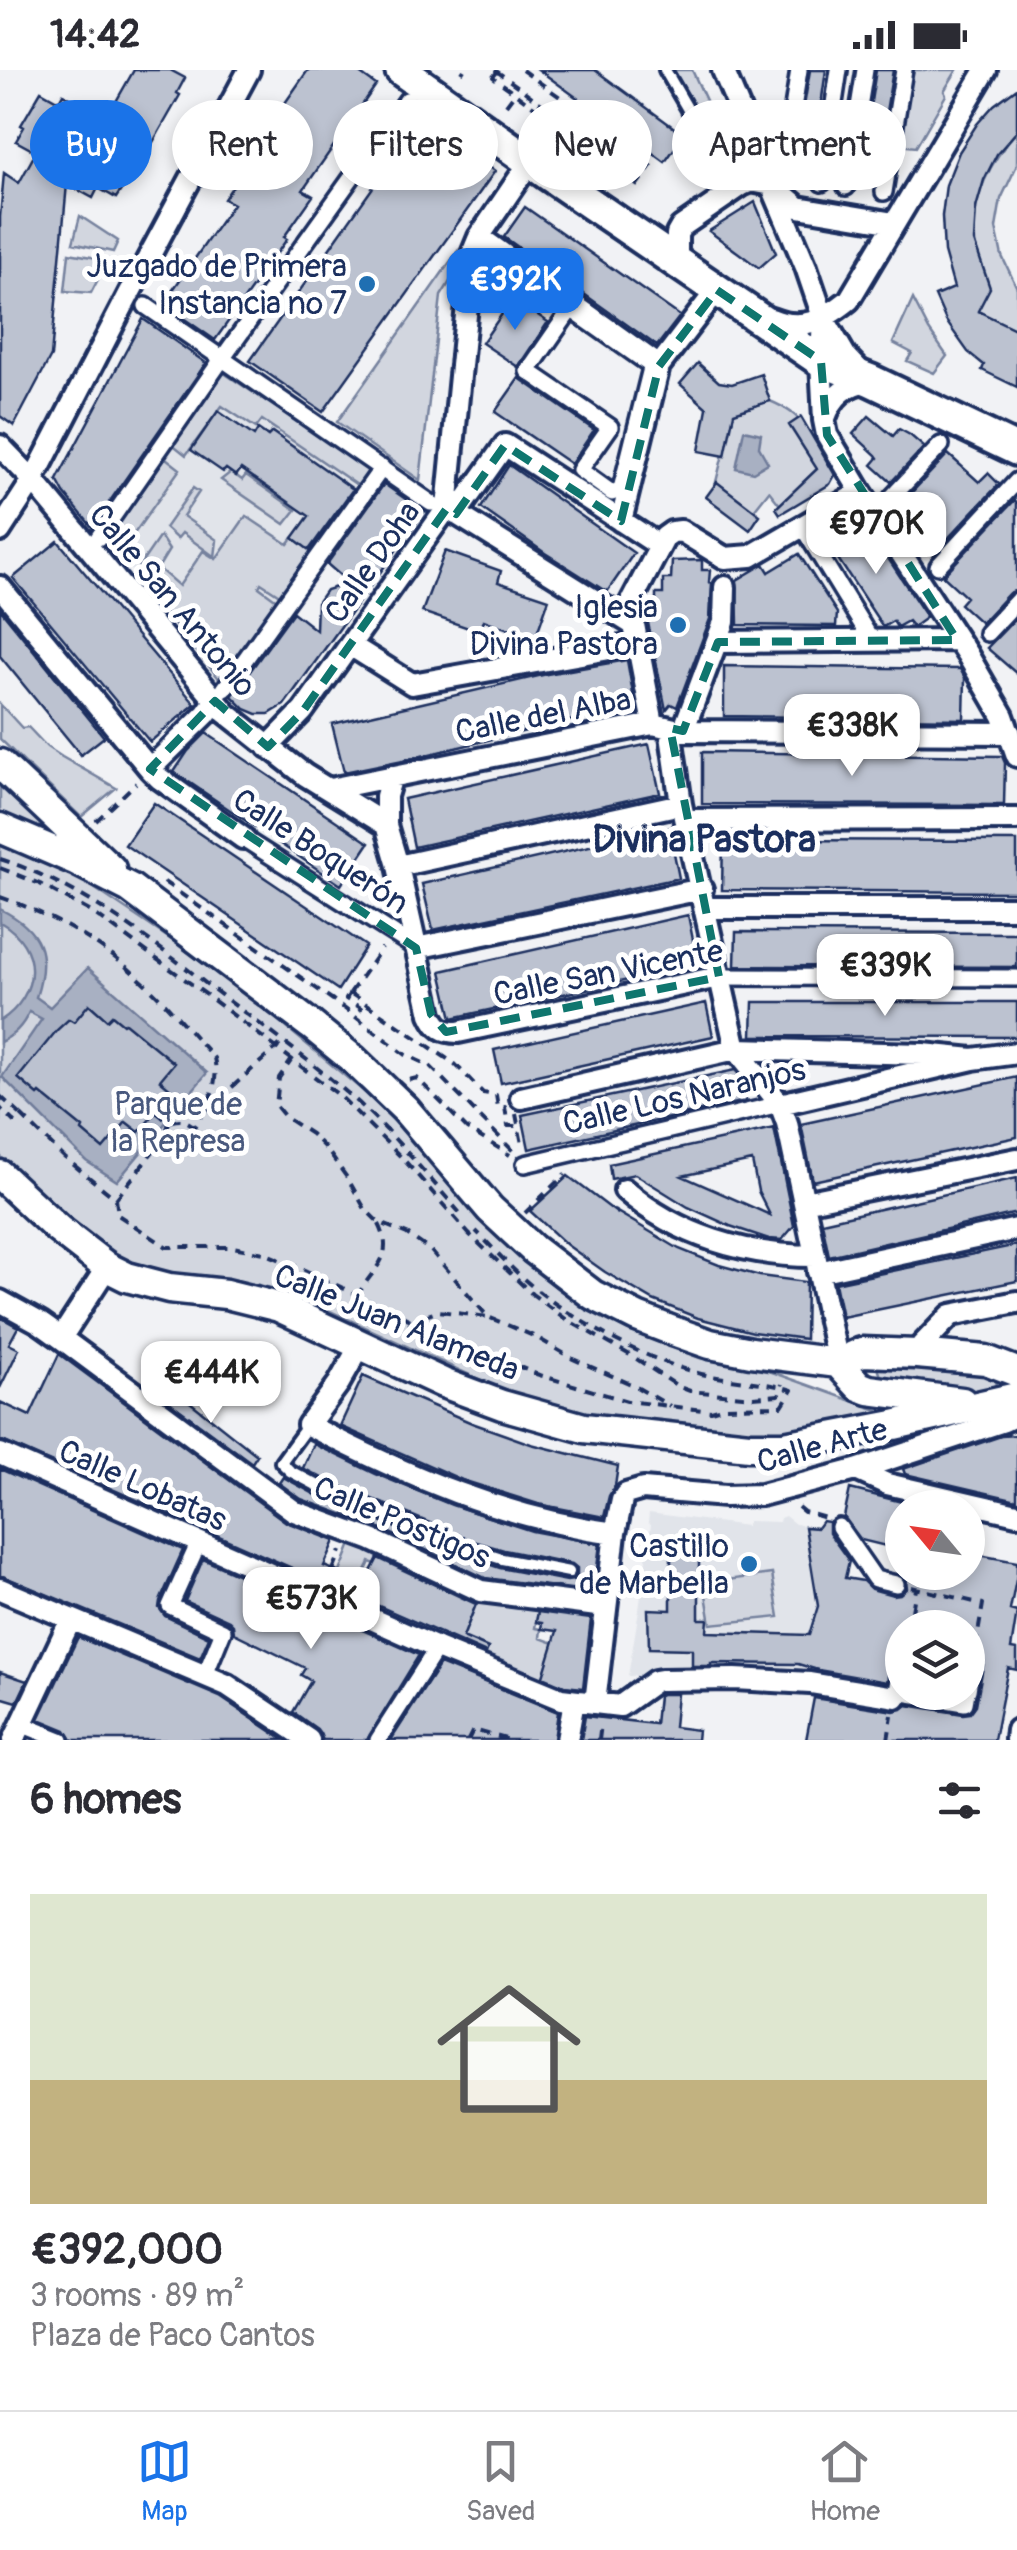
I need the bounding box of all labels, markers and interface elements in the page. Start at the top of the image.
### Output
text: 14:42 [50,11,140,59]
chip: Buy [30,100,152,190]
chip: Rent [172,100,313,190]
chip: Filters [333,100,498,190]
chip: New [518,100,652,190]
chip: Apartment [672,100,906,190]
place label: Juzgado de Primera Instancia nº 7 [86,247,347,324]
pin: €392K [445,248,585,333]
text: €392K [469,260,561,300]
marker: Juzgado de Primera Instancia nº 7 [356,273,378,295]
pin: €970K [806,492,946,577]
street label: Calle Doha [316,494,429,631]
street label: Calle San Antonio [80,496,265,705]
text: €970K [828,504,924,544]
place label: Iglesia Divina Pastora [470,588,658,665]
marker: Iglesia Divina Pastora [667,614,689,636]
street label: Calle del Alba [452,679,634,753]
pin: €338K [782,694,922,779]
text: €338K [806,706,898,746]
street label: Calle Boquerón [225,780,416,924]
district label: Divina Pastora [592,816,816,864]
street label: Calle San Vicente [490,931,727,1015]
pin: €339K [815,934,955,1019]
text: €339K [839,946,931,986]
street label: Calle Los Naranjos [559,1050,809,1144]
park label: Parque de la Represa [111,1085,245,1162]
street label: Calle Juan Alameda [268,1255,525,1390]
pin: €444K [141,1341,281,1426]
text: €444K [163,1353,259,1393]
street label: Calle Arte [753,1409,892,1483]
street label: Calle Lobatas [52,1431,233,1541]
street label: Calle Postigos [307,1468,496,1578]
north arrow [885,1490,985,1590]
map controls [885,1490,985,1710]
place label: Castillo de Marbella [579,1527,729,1604]
marker: Castillo de Marbella [738,1553,760,1575]
pin: €573K [241,1567,381,1652]
text: €573K [265,1579,357,1619]
button: layers [885,1610,985,1710]
icon: filters [932,1773,987,1828]
text: 6 homes [30,1774,181,1826]
icon: home [419,1959,599,2139]
text: €392,000 [30,2224,223,2276]
text: 3 rooms · 89 m² [30,2276,244,2316]
text: Plaza de Paco Cantos [30,2316,315,2356]
tab: Map [137,2434,192,2529]
tab: Saved [466,2434,535,2529]
tab: Home [809,2434,880,2529]

